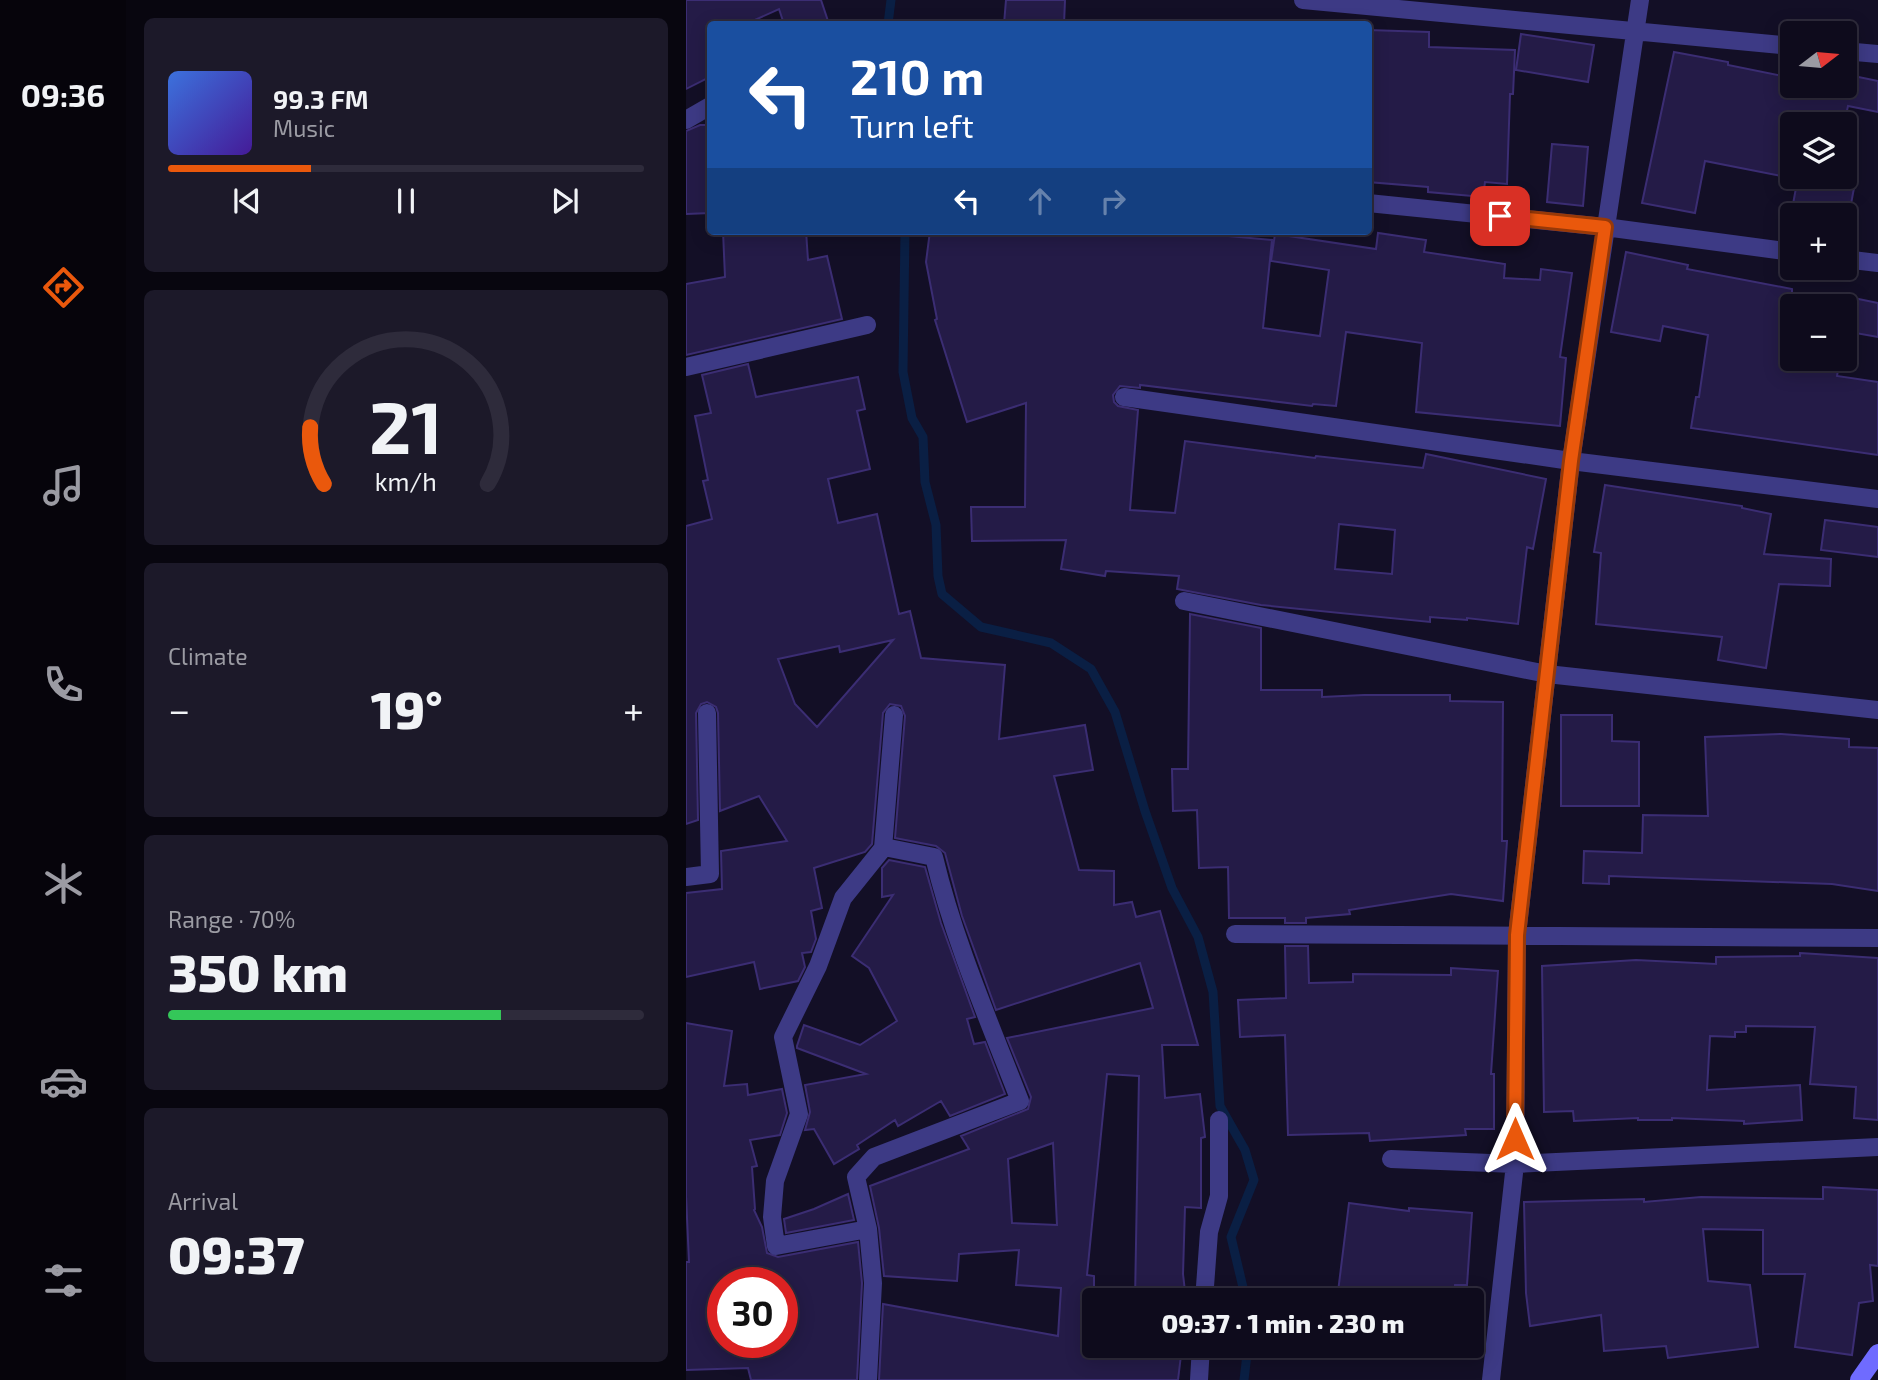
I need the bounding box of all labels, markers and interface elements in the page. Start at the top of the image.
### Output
north arrow [1780,21,1857,98]
map controls [1780,21,1857,371]
text: 210 m [850,46,984,105]
icon: left [735,49,826,140]
text: 09:36 [21,75,105,113]
text: 99.3 FM [273,83,369,114]
text: Turn left [850,106,974,144]
button: layers [1780,112,1857,189]
text: Music [273,114,335,142]
icon: previous [228,182,266,220]
icon: pause [387,182,425,220]
icon: next [546,182,584,220]
icon: left [948,182,986,220]
icon: ahead [1021,182,1059,220]
icon: right [1094,182,1132,220]
pin [1470,186,1530,246]
icon: arrive [1481,197,1519,235]
button: + [1780,203,1857,280]
icon: directions [39,263,88,312]
button: − [1780,294,1857,371]
text: 21 [369,381,443,469]
icon: music [39,461,88,510]
text: km/h [375,465,437,495]
text: Climate [168,642,248,670]
icon: phone [39,660,88,709]
text: 19° [371,677,443,739]
text: − [168,686,190,732]
text: + [623,686,644,732]
icon: climate [39,859,88,908]
text: Range · 70% [168,905,295,933]
text: 350 km [168,940,348,1002]
icon: car [39,1057,88,1106]
position arrow [1478,1102,1552,1176]
text: Arrival [168,1187,238,1215]
text: 09:37 [168,1222,304,1284]
icon: filters [39,1256,88,1305]
speed limit sign: 30 [707,1267,798,1358]
text: 09:37 · 1 min · 230 m [1161,1307,1405,1338]

